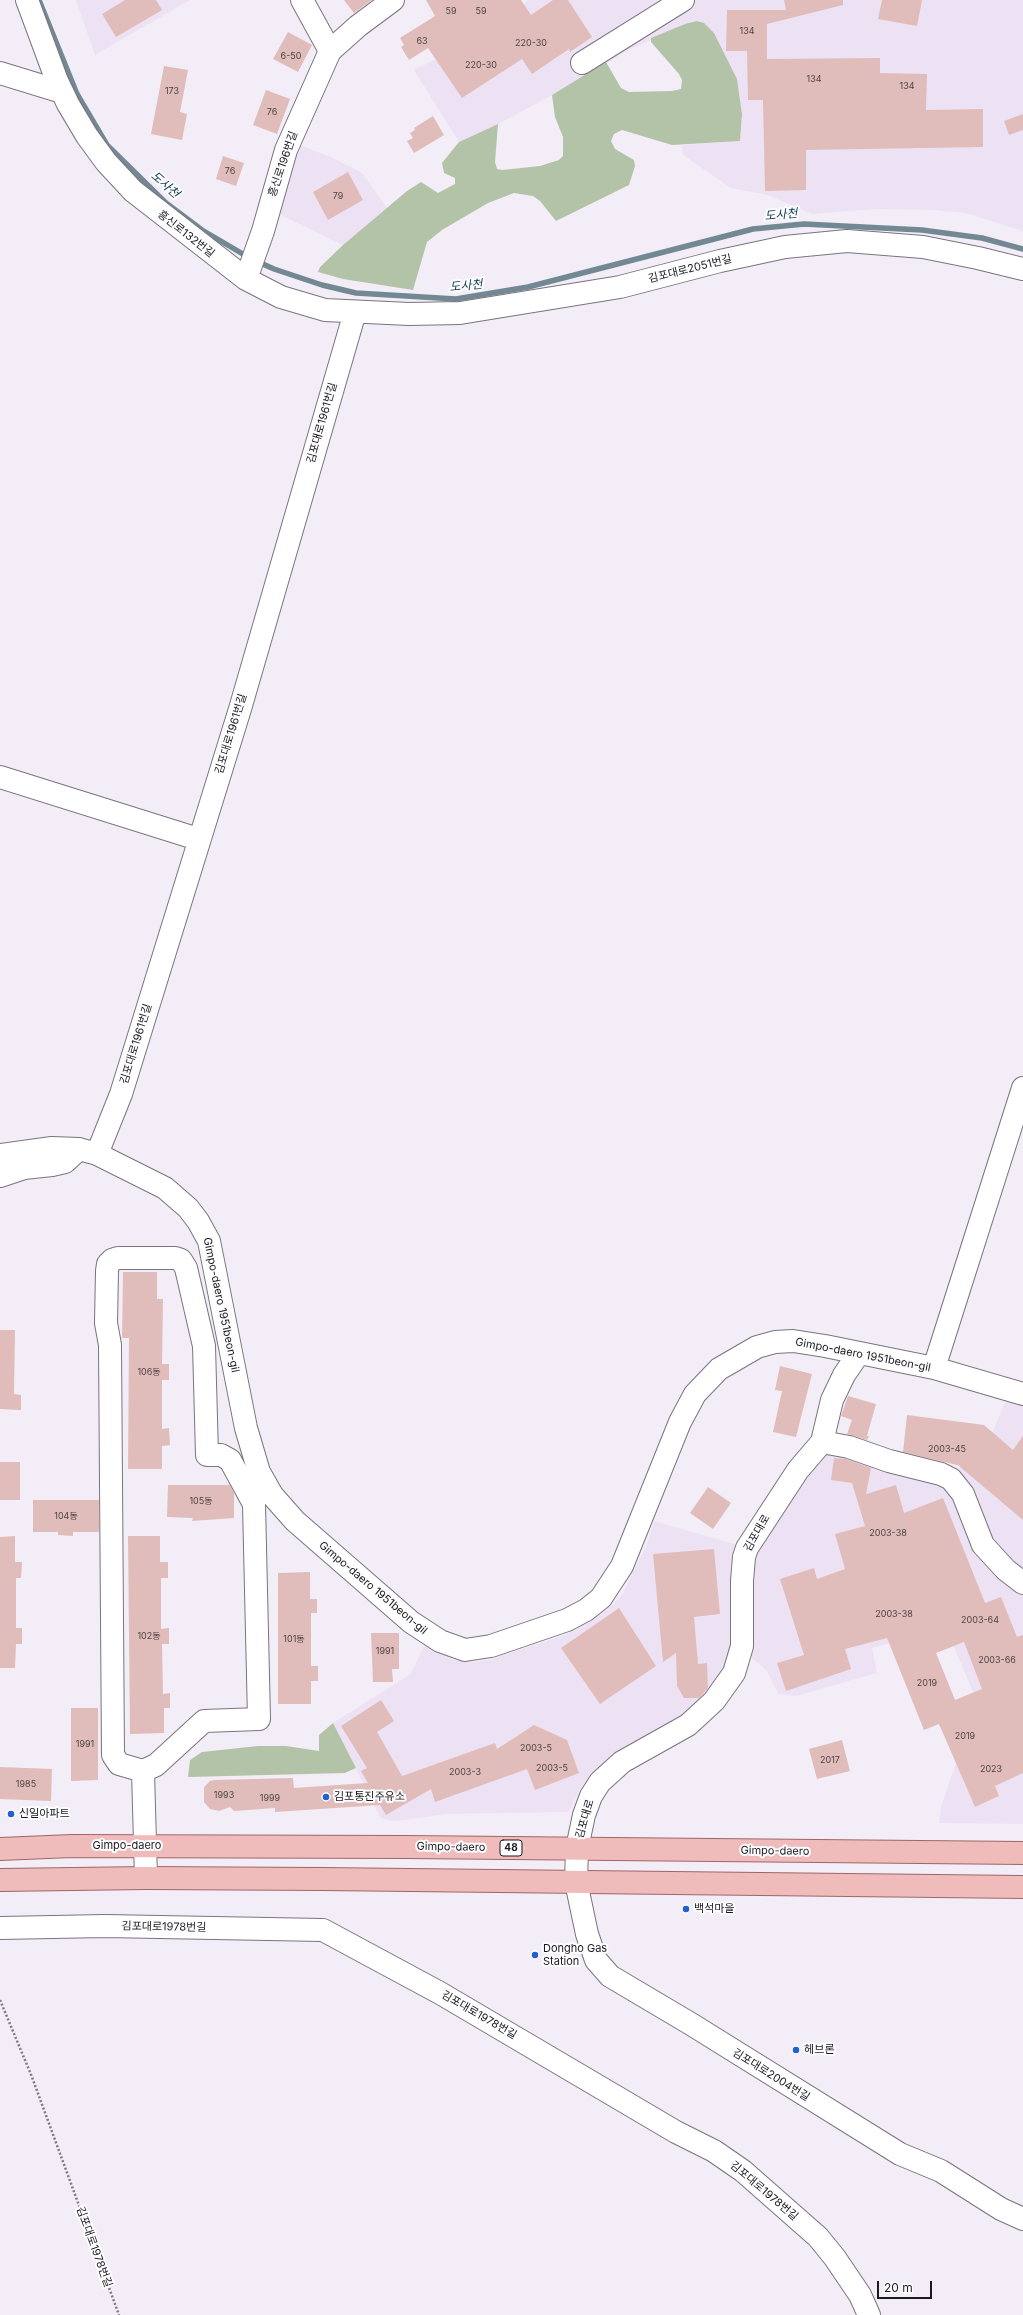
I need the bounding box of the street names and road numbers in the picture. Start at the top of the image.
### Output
street label: 흥신로196번길 [266,129,300,199]
street label: 흥신로132번길 [155,208,217,260]
street label: 김포대로2051번길 [647,252,733,286]
street label: 김포대로1961번길 [304,381,340,465]
street label: 김포대로1961번길 [213,692,249,776]
street label: 김포대로1961번길 [118,1002,154,1086]
street label: Gimpo-daero 1951beon-gil [200,1236,242,1374]
street label: Gimpo-daero 1951beon-gil [794,1335,932,1375]
street label: 김포대로 [741,1512,773,1554]
street label: Gimpo-daero 1951beon-gil [316,1539,430,1637]
street label: 김포대로 [573,1798,597,1840]
street label: Gimpo-daero [93,1839,161,1853]
street label: Gimpo-daero [417,1840,485,1854]
road number: 48 [500,1840,522,1856]
street label: Gimpo-daero [741,1844,809,1858]
street label: 김포대로1978번길 [122,1920,206,1934]
street label: 김포대로1978번길 [439,1988,519,2042]
street label: 김포대로2004번길 [730,2046,812,2104]
street label: 김포대로1978번길 [727,2159,801,2223]
street label: 김포대로1978번길 [73,2205,115,2289]

